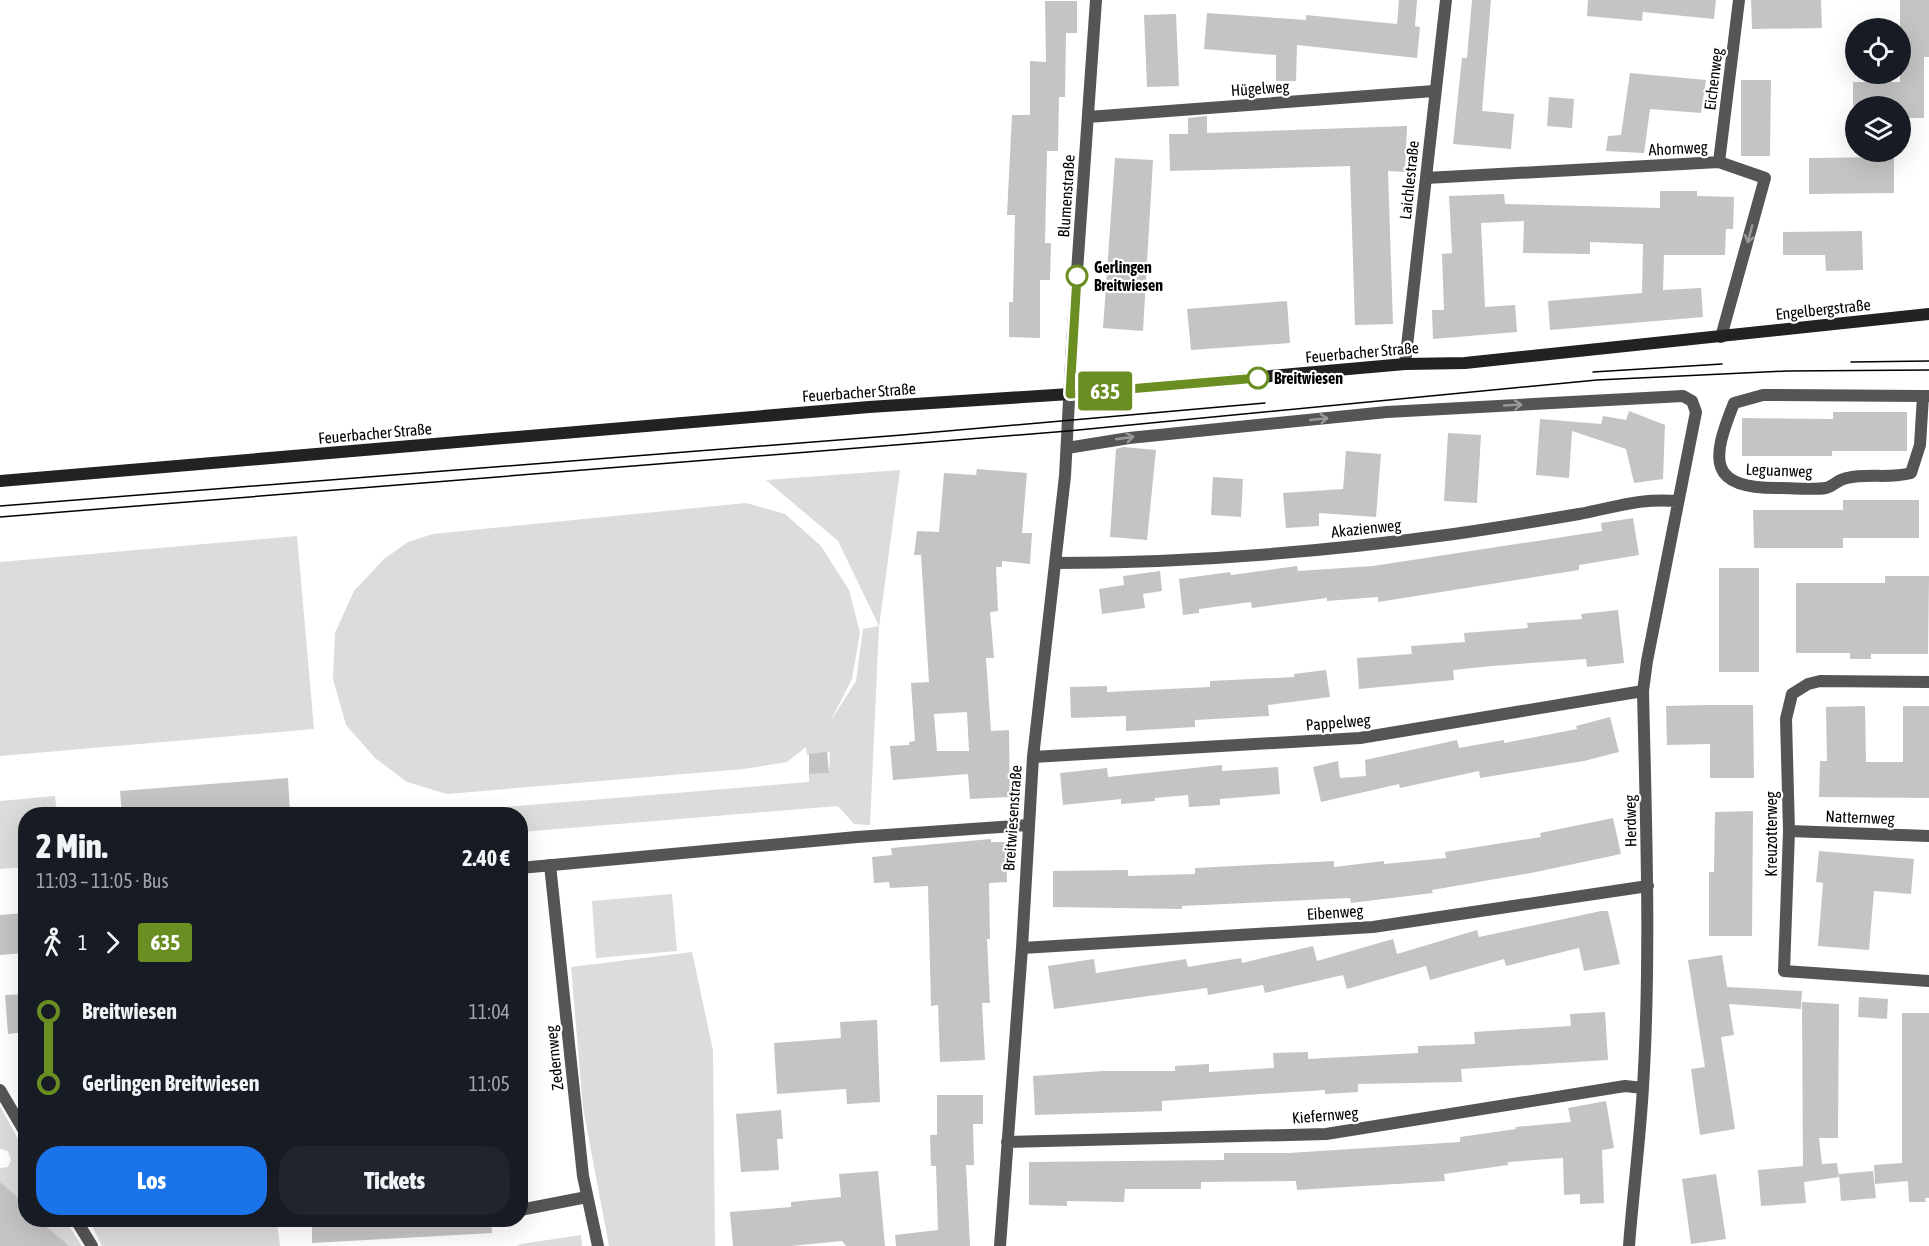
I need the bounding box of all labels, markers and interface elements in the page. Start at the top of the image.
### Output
map controls [1845,18,1911,162]
button: locate [1845,18,1911,84]
street label: Eichenweg [1700,47,1727,111]
street label: Hügelweg [1230,77,1290,100]
button: layers [1845,96,1911,162]
street label: Ahornweg [1648,137,1708,160]
street label: Laichlestraße [1396,140,1422,220]
street label: Blumenstraße [1054,154,1078,238]
one-way arrow [1743,224,1755,243]
place label: Gerlingen Breitwiesen [1094,258,1163,294]
marker: Gerlingen Breitwiesen [1066,265,1088,287]
street label: Engelbergstraße [1775,295,1872,324]
street label: Feuerbacher Straße [1304,338,1420,366]
marker: Breitwiesen [1247,367,1269,389]
place label: Breitwiesen [1274,369,1343,387]
line badge: 635 [1070,372,1140,410]
street label: Feuerbacher Straße [802,379,916,405]
text: 635 [1090,379,1120,403]
one-way arrow [1503,400,1523,411]
one-way arrow [1308,413,1328,424]
street label: Feuerbacher Straße [317,419,433,447]
one-way arrow [1114,433,1134,444]
street label: Leguanweg [1745,460,1813,481]
street label: Akazienweg [1330,515,1402,542]
street label: Pappelweg [1305,710,1371,735]
street label: Breitwiesenstraße [999,765,1025,871]
street label: Kreuzotterweg [1762,791,1781,877]
street label: Herdweg [1621,795,1640,847]
street label: Natternweg [1825,807,1895,828]
text: 2 Min. [36,827,108,865]
text: 2.40 € [462,845,510,871]
text: 11:03 – 11:05 · Bus [36,869,169,892]
street label: Eibenweg [1306,901,1364,924]
icon: walk [36,926,69,959]
icon: forward [96,926,129,959]
text: 635 [150,930,180,954]
text: 1 [78,931,87,954]
text: Breitwiesen [82,998,177,1024]
text: 11:04 [468,1000,510,1023]
street label: Zedernweg [542,1024,567,1091]
text: Gerlingen Breitwiesen [82,1070,259,1096]
text: 11:05 [468,1072,510,1095]
street label: Kiefernweg [1291,1103,1359,1128]
button: Los [36,1146,267,1215]
button: Tickets [279,1146,510,1215]

